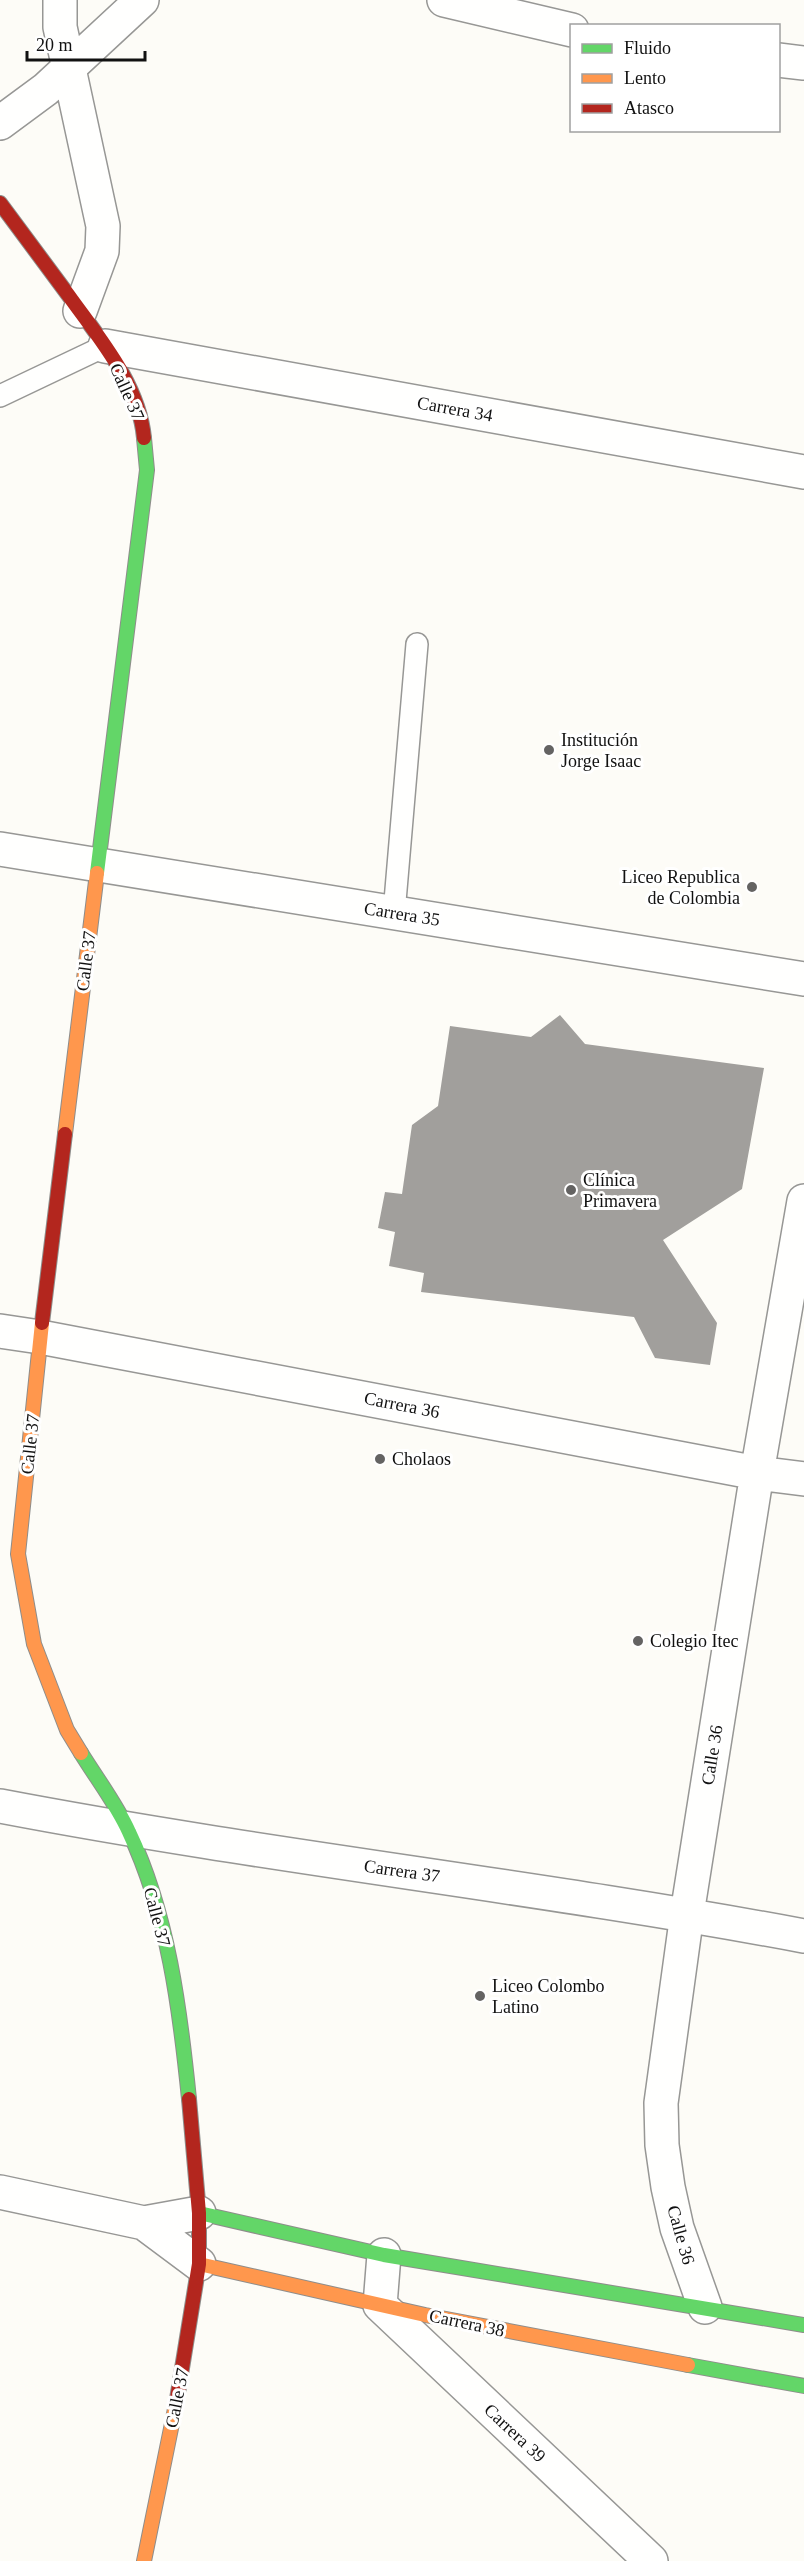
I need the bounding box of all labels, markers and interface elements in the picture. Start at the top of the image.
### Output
scale bar [27,24,146,62]
legend [570,24,780,132]
text: 20 m [36,35,73,55]
text: Fluido [624,38,671,58]
text: Lento [624,68,666,88]
text: Atasco [624,98,674,118]
street label: Calle 37 [106,360,148,424]
street label: Carrera 34 [416,393,494,425]
place label: Institución Jorge Isaac [561,730,641,771]
marker: Institución Jorge Isaac [542,743,556,757]
place label: Liceo Republica de Colombia [622,867,740,908]
marker: Liceo Republica de Colombia [745,880,759,894]
street label: Carrera 35 [363,898,441,930]
street label: Calle 37 [72,930,100,992]
place label: Clínica Primavera [583,1170,657,1211]
marker: Clínica Primavera [564,1183,578,1197]
street label: Carrera 36 [363,1388,441,1422]
street label: Calle 37 [17,1413,43,1475]
place label: Cholaos [392,1449,451,1469]
marker: Cholaos [373,1452,387,1466]
place label: Colegio Itec [650,1631,738,1651]
marker: Colegio Itec [631,1634,645,1648]
street label: Calle 36 [697,1724,727,1786]
street label: Carrera 37 [363,1856,441,1886]
street label: Calle 37 [140,1885,174,1949]
place label: Liceo Colombo Latino [492,1976,604,2017]
marker: Liceo Colombo Latino [473,1989,487,2003]
street label: Calle 36 [663,2203,699,2267]
street label: Carrera 38 [428,2305,506,2341]
street label: Calle 37 [161,2366,193,2430]
street label: Carrera 39 [480,2400,550,2466]

